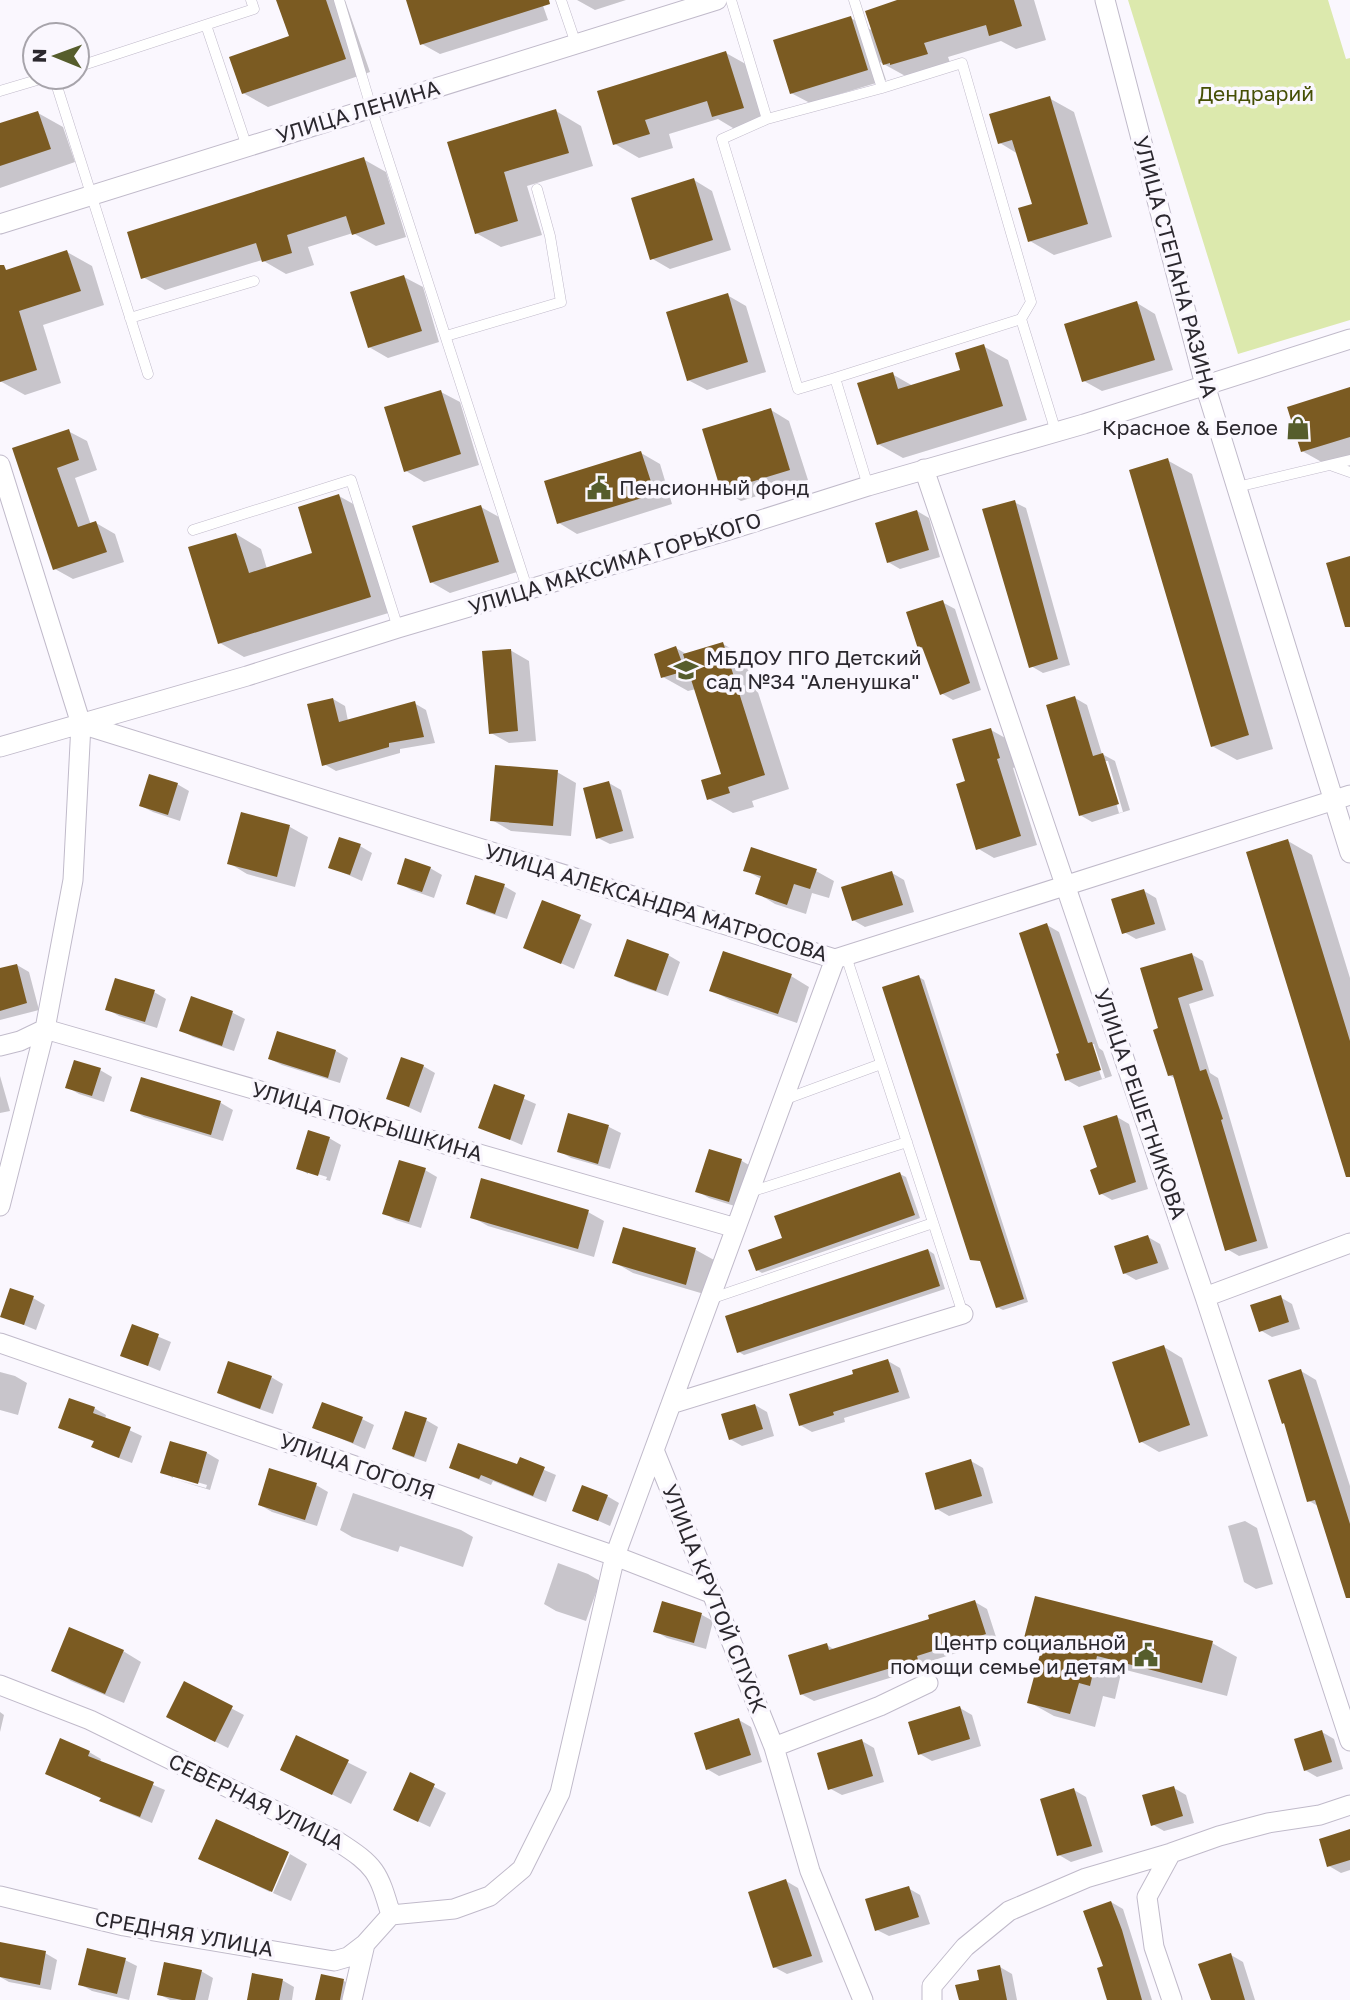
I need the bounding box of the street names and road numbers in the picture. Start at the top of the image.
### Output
street label: УЛИЦА ЛЕНИНА [273,74,443,148]
street label: УЛИЦА СТЕПАНА РАЗИНА [1129,133,1223,400]
street label: УЛИЦА МАКСИМА ГОРЬКОГО [465,506,764,620]
street label: УЛИЦА АЛЕКСАНДРА МАТРОСОВА [482,837,831,967]
street label: УЛИЦА РЕШЕТНИКОВА [1089,985,1193,1222]
street label: УЛИЦА ПОКРЫШКИНА [249,1076,486,1167]
street label: УЛИЦА ГОГОЛЯ [276,1427,439,1505]
street label: УЛИЦА КРУТОЙ СПУСК [657,1480,773,1717]
street label: СЕВЕРНАЯ УЛИЦА [164,1747,348,1855]
street label: СРЕДНЯЯ УЛИЦА [93,1905,275,1962]

